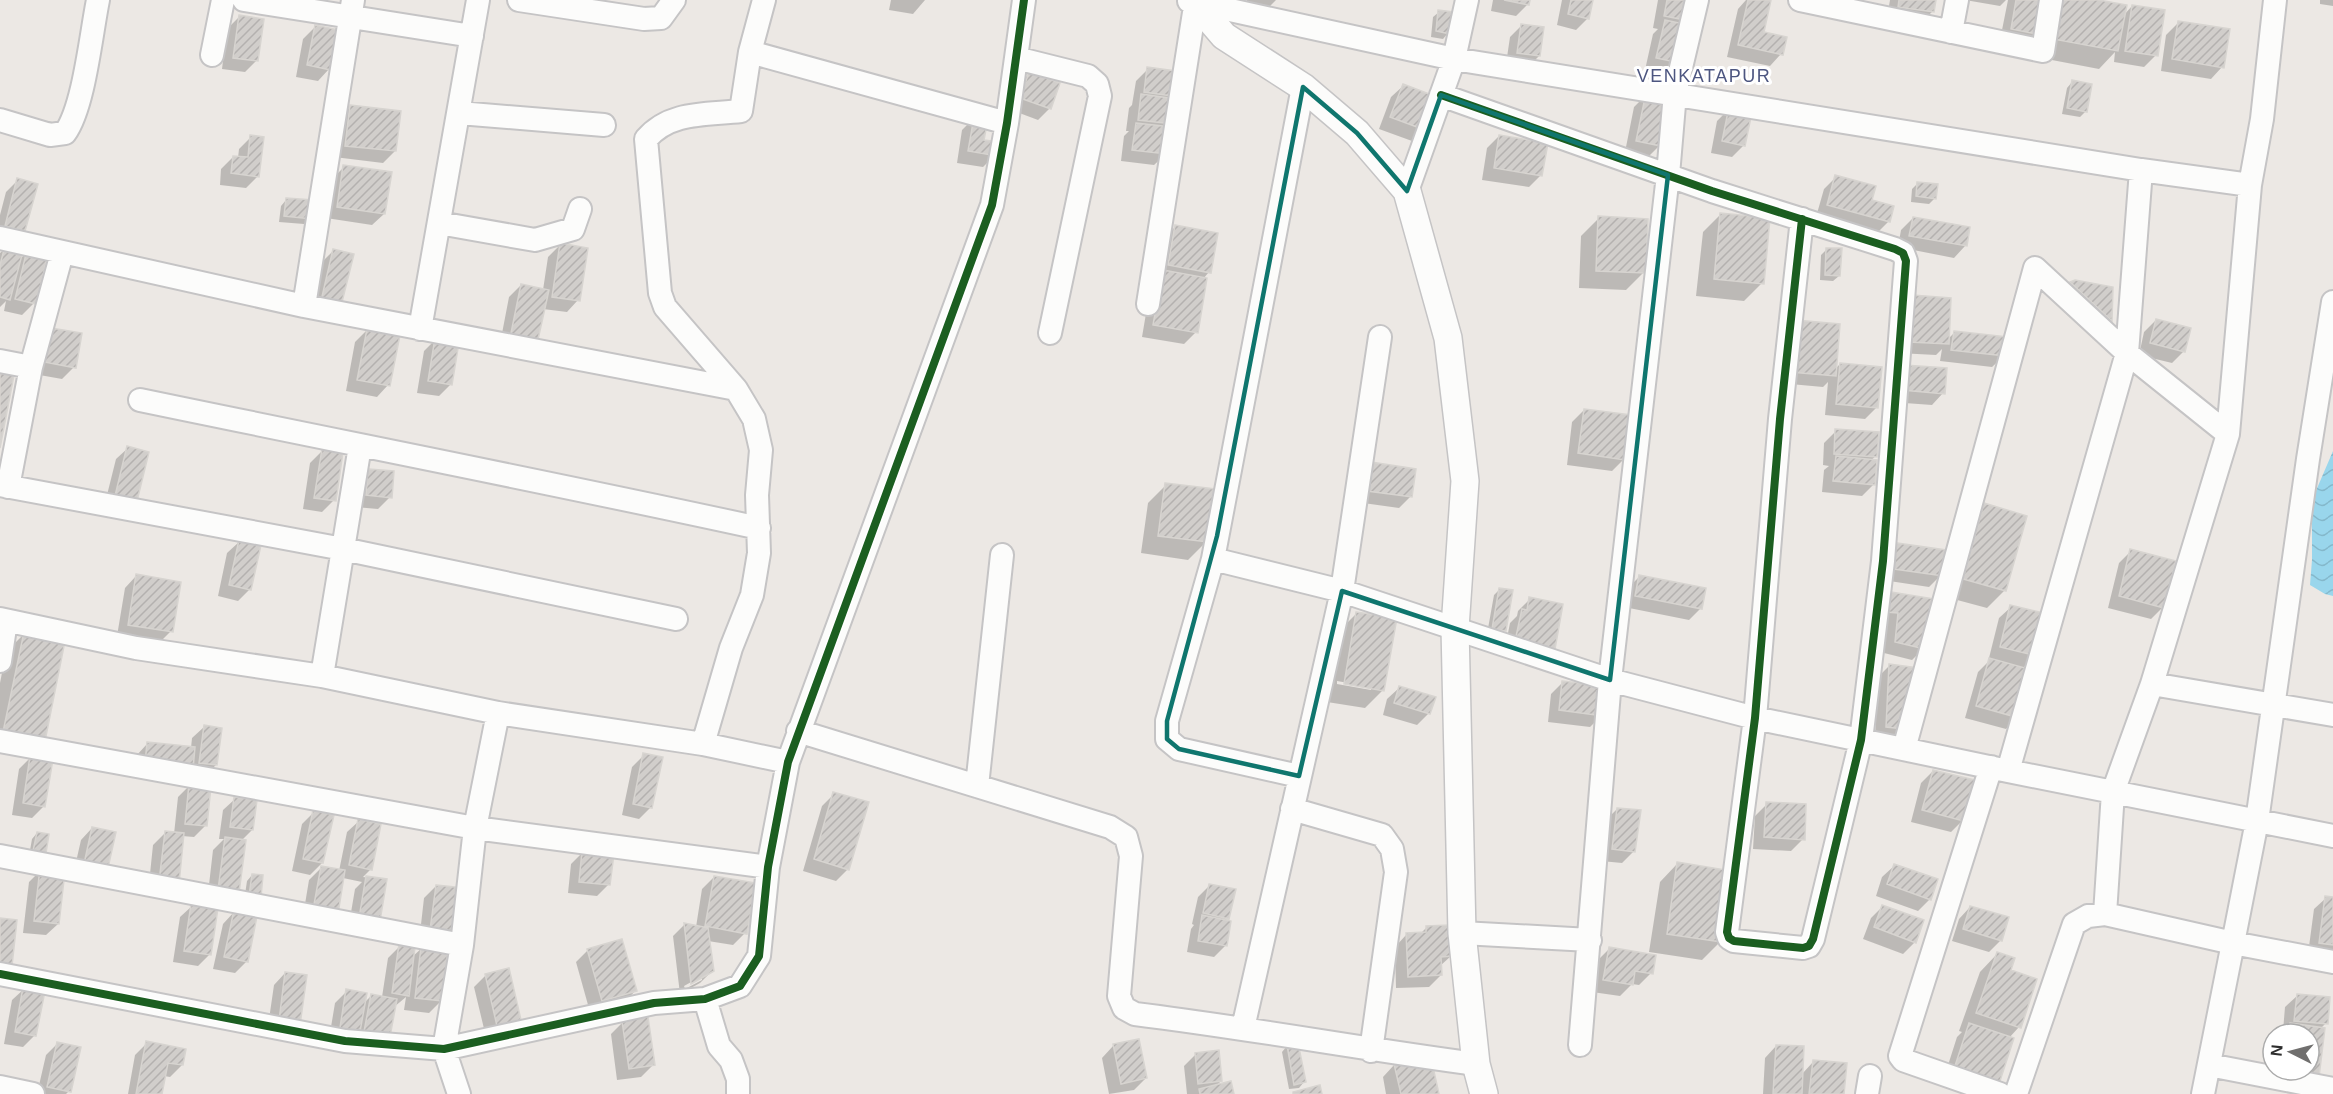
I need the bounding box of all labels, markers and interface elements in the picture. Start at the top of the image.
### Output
district label: VENKATAPUR [1637,66,1771,86]
north arrow [2261,1022,2321,1082]
text: N [2268,1044,2286,1057]

